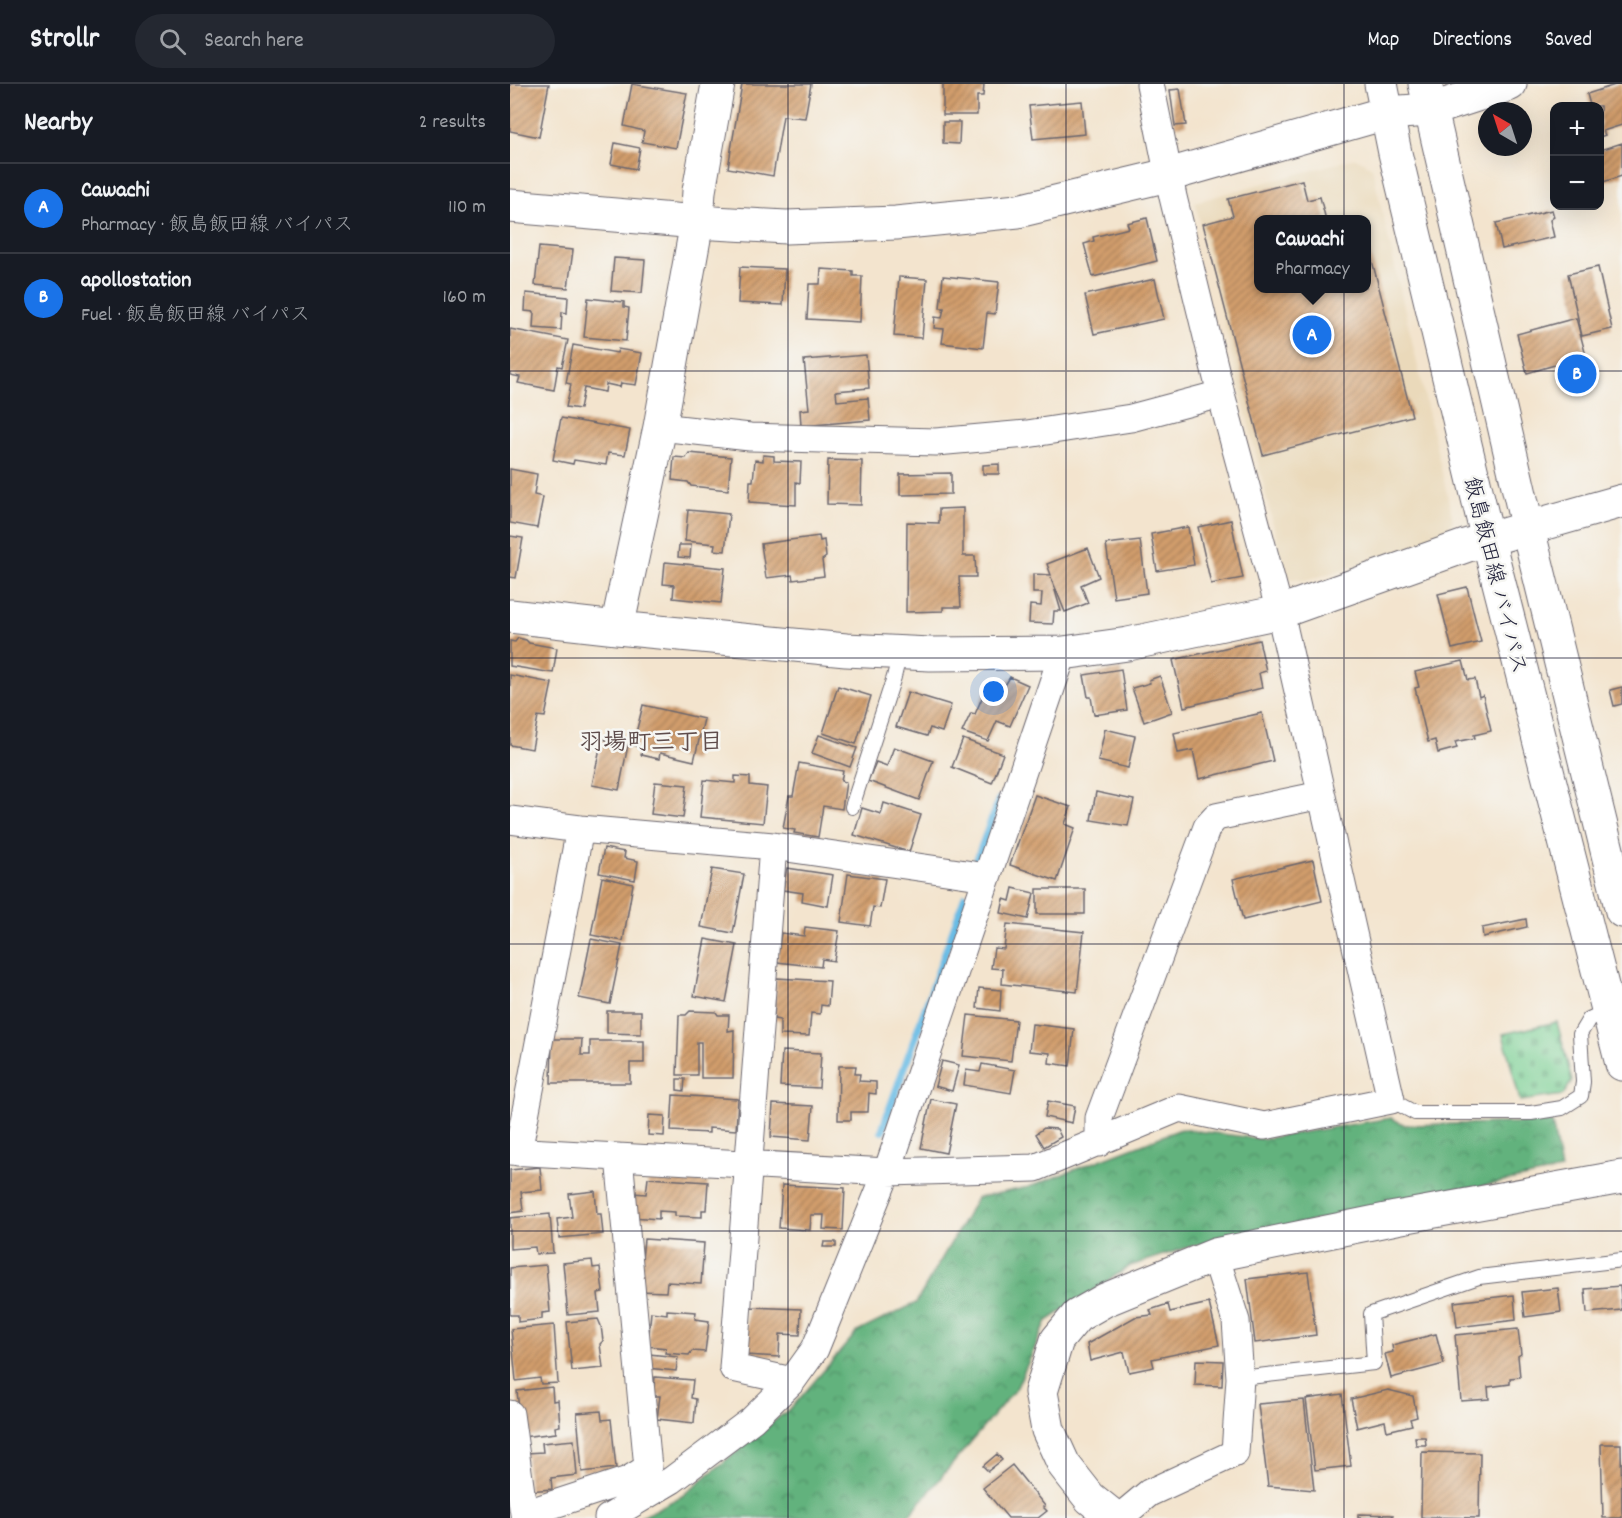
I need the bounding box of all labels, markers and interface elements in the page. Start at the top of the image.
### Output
search box [135,14,555,68]
text: Strollr [30,21,99,61]
icon: search [156,25,189,58]
text: Search here [204,26,304,57]
text: Map [1368,26,1399,56]
text: Directions [1432,26,1512,56]
text: Saved [1545,26,1592,56]
north arrow [1478,102,1532,156]
map controls [1550,102,1604,210]
button: + [1550,102,1604,156]
text: Nearby [24,105,92,142]
text: 2 results [419,109,486,137]
button: − [1550,156,1604,210]
text: Cawachi [81,176,150,207]
text: A [38,194,49,222]
text: 110 m [448,194,486,222]
text: Pharmacy · 飯島飯田線 バイパス [81,212,353,240]
popup [1254,215,1371,293]
text: Cawachi [1275,225,1344,256]
text: Pharmacy [1275,256,1350,284]
text: apollostation [81,266,191,297]
text: B [39,284,48,312]
text: 160 m [443,284,486,312]
text: Fuel · 飯島飯田線 バイパス [81,302,310,330]
pin: A [1292,312,1332,358]
pin: B [1558,352,1596,396]
street label: 飯島飯田線 バイパス [1454,474,1533,678]
your location [979,677,1008,706]
district label: 羽場町三丁目 [579,727,723,761]

